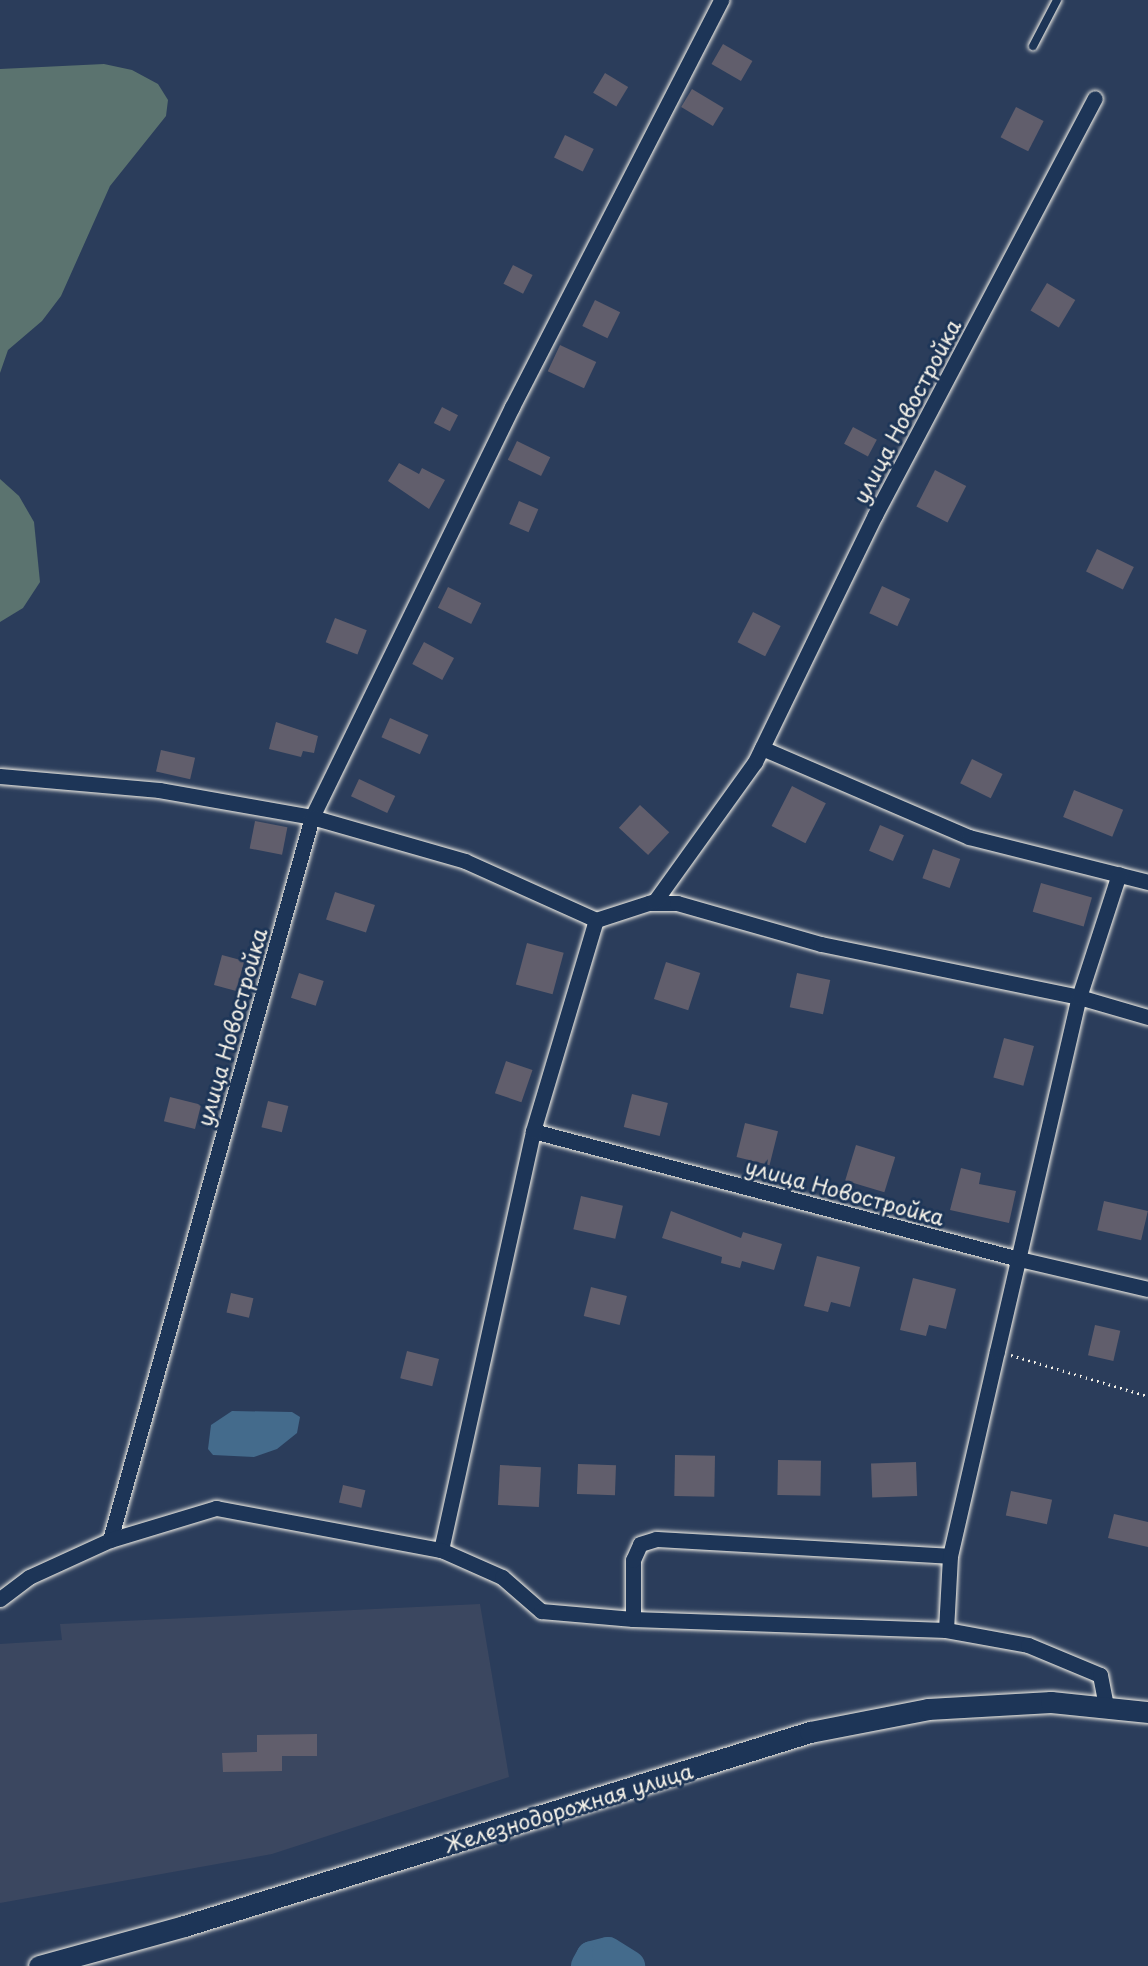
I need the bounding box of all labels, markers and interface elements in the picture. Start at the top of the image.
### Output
street label: улица Новостройка [847,314,965,508]
street label: улица Новостройка [191,925,271,1129]
street label: улица Новостройка [742,1152,948,1230]
street label: Железнодорожная улица [440,1757,696,1857]

